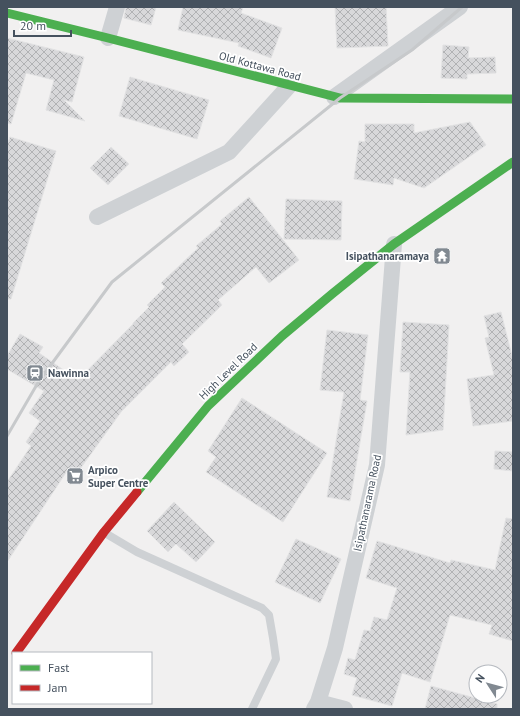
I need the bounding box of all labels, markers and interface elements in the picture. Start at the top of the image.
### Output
scale bar [14,12,71,38]
text: 20 m [20,18,46,33]
street label: Old Kottawa Road [217,48,303,84]
temple icon: Isipathanaramaya [432,246,452,266]
place label: Isipathanaramaya [346,249,429,263]
street label: High Level Road [196,340,260,402]
station icon: Nawinna [25,363,45,383]
place label: Nawinna [48,366,89,380]
street label: Isipathanarama Road [350,453,384,553]
place label: Arpico Super Centre [88,463,149,490]
supermarket icon: Arpico Super Centre [65,466,85,486]
legend [12,652,152,704]
text: Fast [48,660,69,675]
north arrow [468,664,508,704]
text: N [472,671,488,685]
text: Jam [47,680,67,695]

